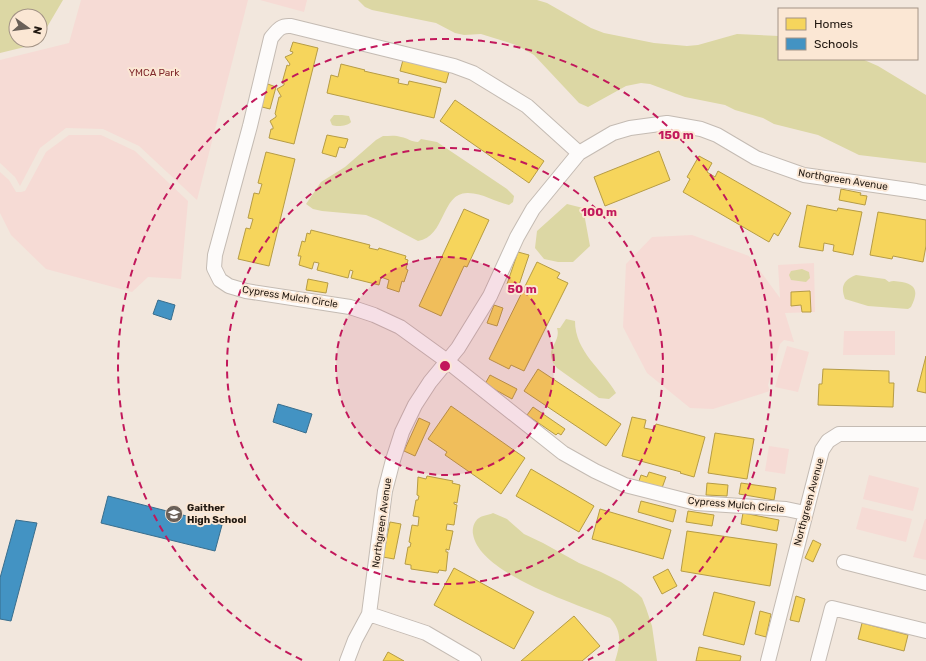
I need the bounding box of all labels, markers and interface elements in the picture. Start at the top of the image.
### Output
north arrow [8,8,48,48]
legend [778,8,918,60]
text: Homes [814,17,853,31]
text: N [30,25,44,36]
text: Schools [814,37,858,51]
park label: YMCA Park [129,67,180,79]
text: 150 m [658,128,694,142]
street label: Northgreen Avenue [797,167,889,193]
text: 100 m [581,205,617,219]
text: 50 m [507,282,537,296]
street label: Cypress Mulch Circle [241,283,339,311]
centre of rings [438,359,452,373]
street label: Northgreen Avenue [791,456,827,547]
street label: Northgreen Avenue [370,477,394,569]
street label: Cypress Mulch Circle [687,495,785,515]
place label: Gaither High School [187,502,247,526]
school or university icon: Gaither High School [164,504,184,524]

